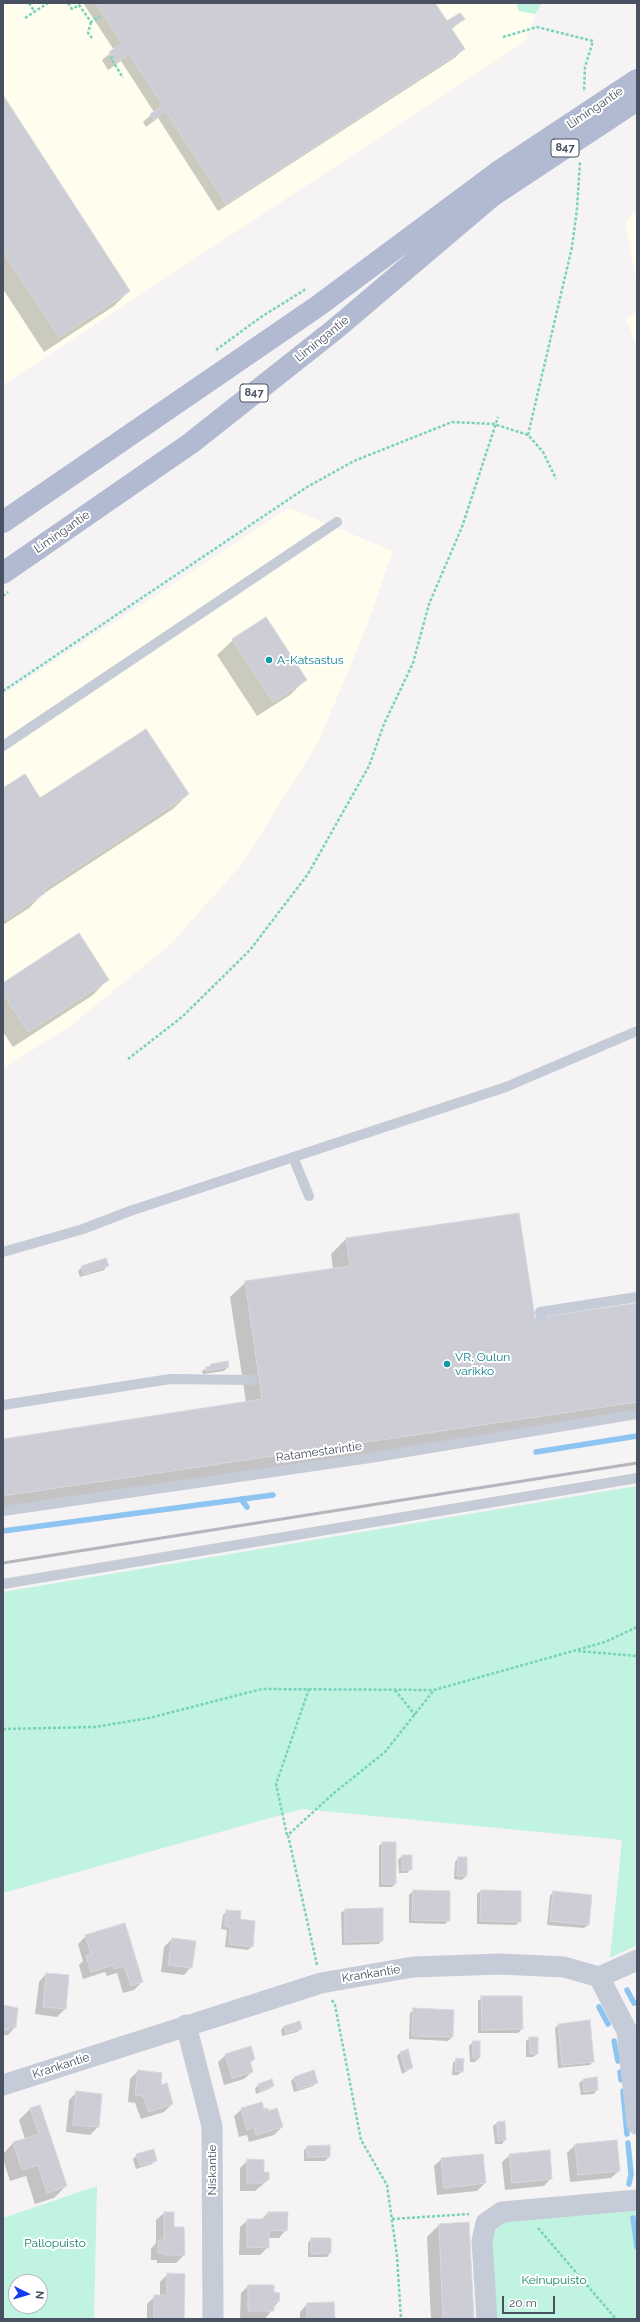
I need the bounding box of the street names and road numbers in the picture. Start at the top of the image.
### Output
street label: Limingantie [564,84,626,132]
road number: 847 [551,139,579,157]
street label: Limingantie [292,313,352,365]
road number: 847 [240,384,268,402]
street label: Limingantie [31,508,93,556]
street label: Ratamestarintie [275,1439,363,1465]
street label: Krankantie [341,1962,401,1986]
street label: Krankantie [31,2050,91,2082]
street label: Niskantie [205,2144,219,2196]

